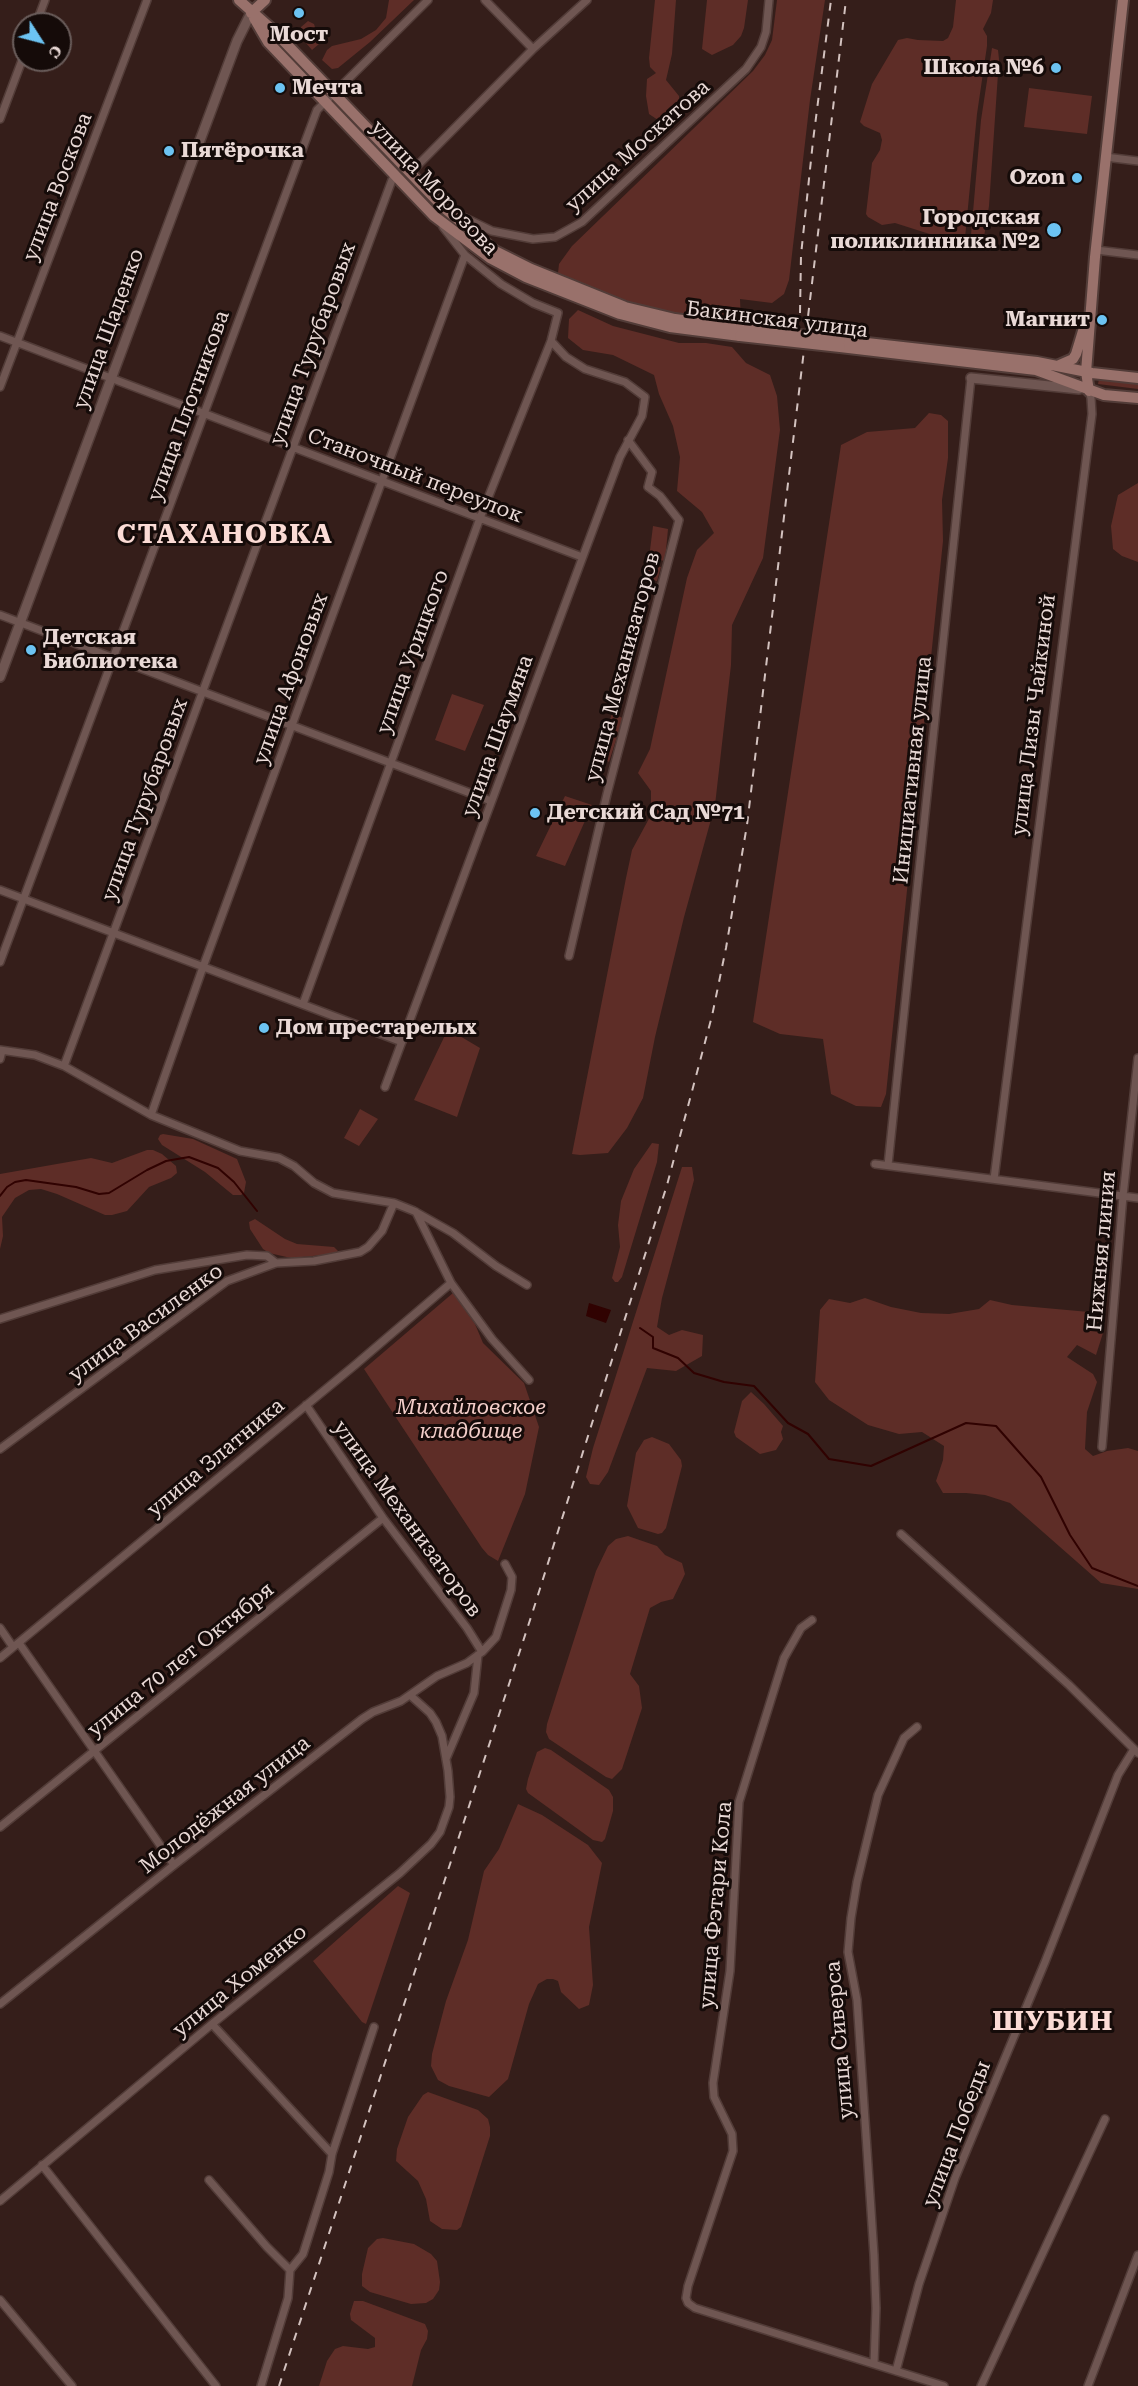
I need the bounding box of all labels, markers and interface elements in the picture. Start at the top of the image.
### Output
marker: Мост [292,6,306,20]
north arrow [12,12,72,72]
place label: Мост [270,22,328,48]
text: С [44,42,66,62]
place label: Школа №6 [924,55,1044,81]
marker: Школа №6 [1049,61,1063,75]
place label: Мечта [292,75,362,101]
street label: улица Москатова [561,75,715,217]
marker: Мечта [273,81,287,95]
street label: улица Воскова [18,109,98,265]
street label: улица Морозова [365,115,503,261]
place label: Пятёрочка [181,138,304,164]
marker: Пятёрочка [162,144,176,158]
place label: Ozon [1010,165,1065,191]
marker: Ozon [1070,171,1084,185]
place label: Городская поликлинника №2 [830,205,1040,255]
marker: Городская поликлинника №2 [1045,221,1063,239]
street label: улица Турубаровых [265,239,361,449]
street label: улица Щаденко [68,245,150,413]
street label: Бакинская улица [685,296,869,344]
street label: улица Плотникова [143,307,235,505]
place label: Магнит [1005,307,1090,333]
marker: Магнит [1095,313,1109,327]
street label: Станочный переулок [304,423,526,529]
district label: СТАХАНОВКА [117,519,333,551]
street label: улица Механизаторов [580,549,666,785]
street label: улица Урицкого [372,566,454,738]
street label: улица Афоновых [248,590,334,768]
street label: улица Лизы Чайкиной [1007,593,1061,837]
place label: Детская Библиотека [43,625,178,675]
marker: Детская Библиотека [24,643,38,657]
street label: улица Шаумяна [457,652,539,820]
street label: Инициативная улица [889,655,937,885]
street label: улица Турубаровых [97,695,193,905]
place label: Детский Сад №71 [547,800,745,826]
marker: Детский Сад №71 [528,806,542,820]
place label: Дом престарелых [276,1015,476,1041]
marker: Дом престарелых [257,1021,271,1035]
street label: Нижняя линия [1082,1170,1122,1332]
street label: улица Василенко [64,1259,228,1387]
street label: улица Златника [142,1393,290,1523]
park label: Михайловское кладбище [396,1395,546,1445]
street label: улица Механизаторов [327,1416,487,1622]
street label: улица 70 лет Октября [83,1577,279,1743]
street label: Молодёжная улица [135,1731,315,1879]
street label: улица Фэтари Кола [694,1800,738,2010]
street label: улица Хоменко [168,1919,312,2043]
street label: улица Сиверса [821,1960,859,2120]
district label: ШУБИН [992,2006,1114,2038]
street label: улица Победы [918,2057,996,2211]

